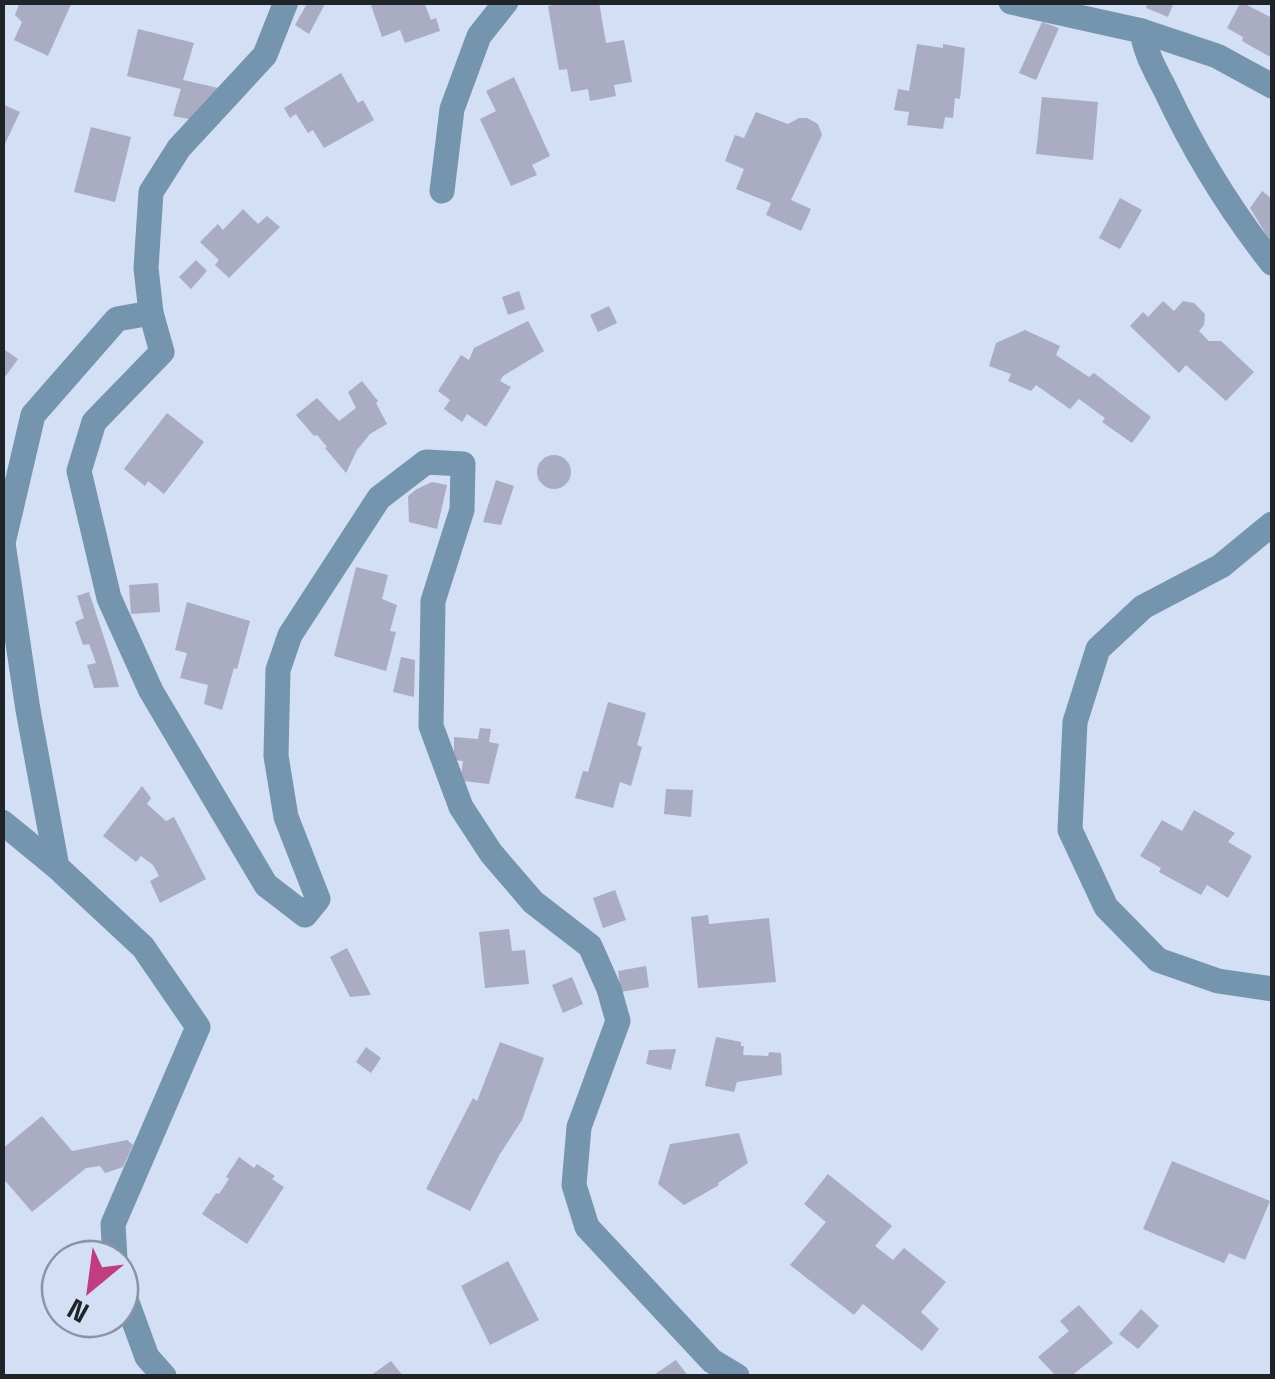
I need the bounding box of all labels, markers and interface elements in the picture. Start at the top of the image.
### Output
north arrow [40,1239,140,1339]
text: N [61,1291,95,1331]

